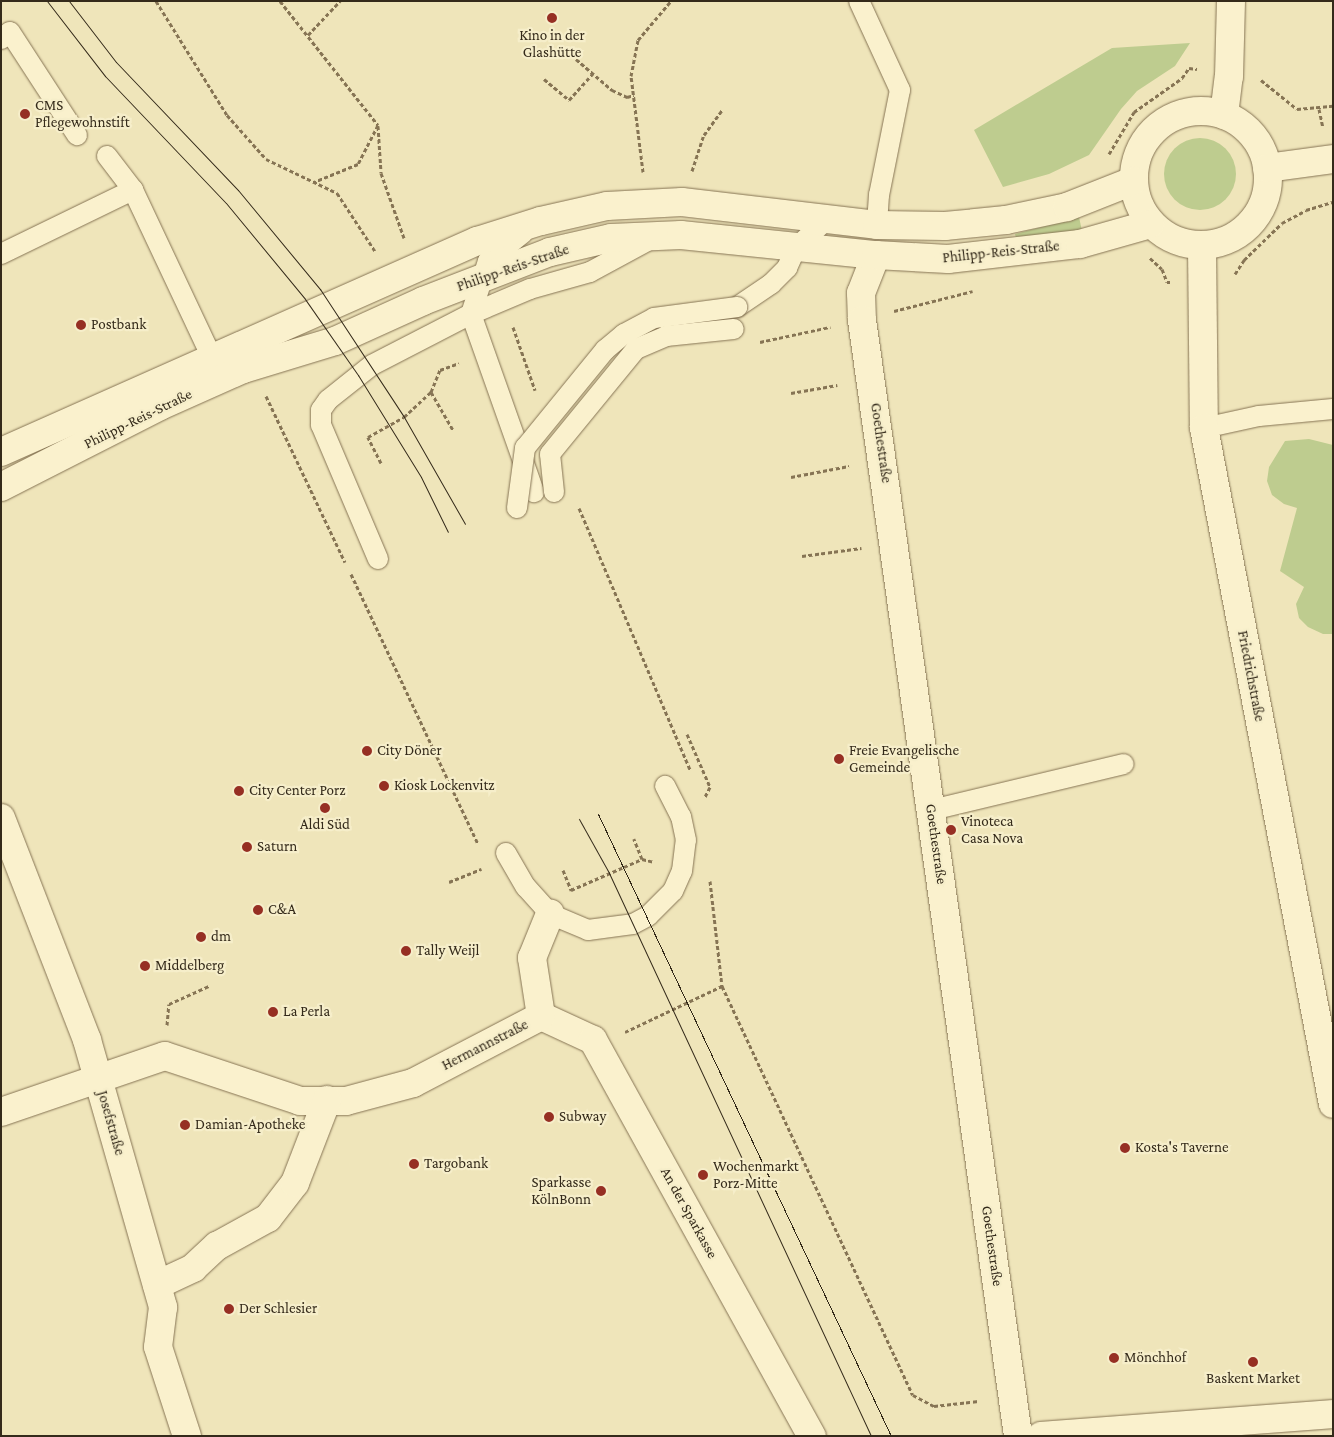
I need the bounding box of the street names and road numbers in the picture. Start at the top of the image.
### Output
street label: Philipp-Reis-Straße [942,237,1060,267]
street label: Philipp-Reis-Straße [454,240,572,296]
street label: Philipp-Reis-Straße [81,385,195,453]
street label: Goethestraße [866,402,896,484]
street label: Friedrichstraße [1233,629,1269,723]
street label: Goethestraße [921,803,951,885]
street label: Hermannstraße [439,1015,531,1075]
street label: Josefstraße [93,1089,129,1157]
street label: An der Sparkasse [657,1164,721,1262]
street label: Goethestraße [977,1205,1007,1287]

